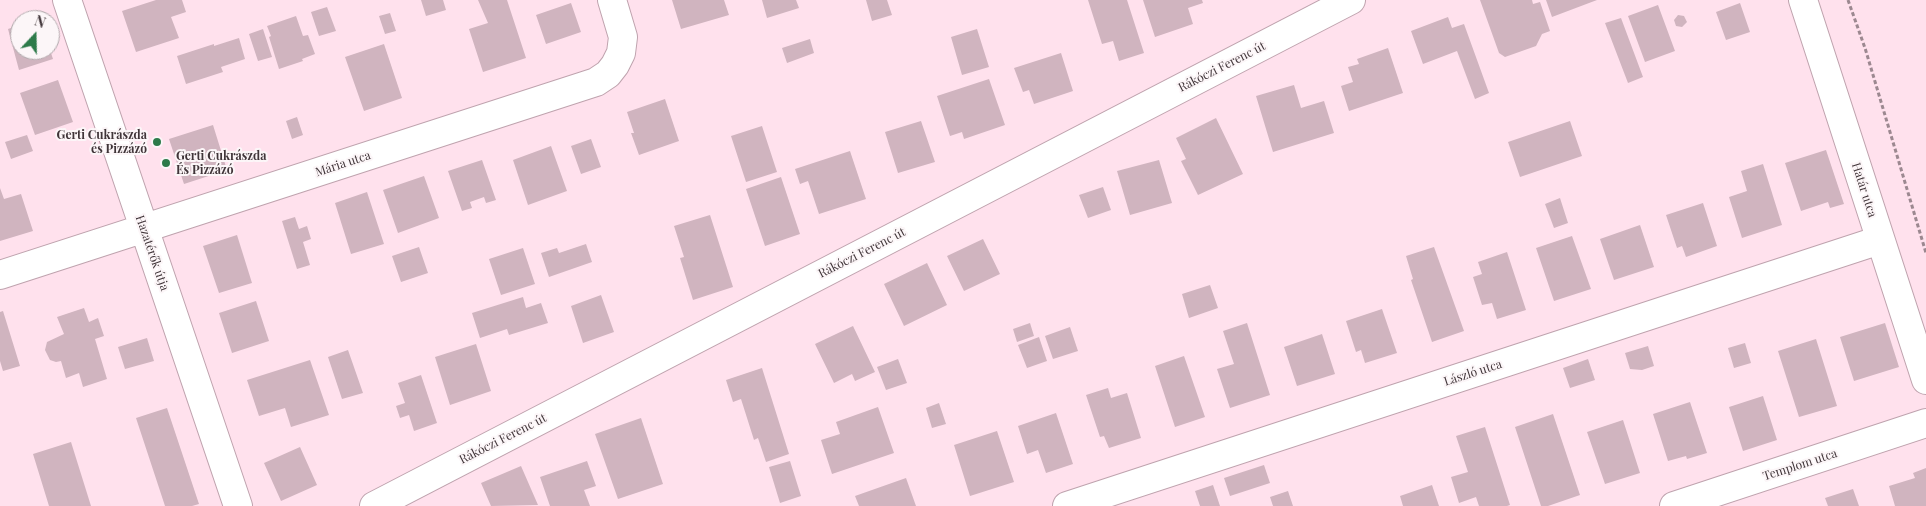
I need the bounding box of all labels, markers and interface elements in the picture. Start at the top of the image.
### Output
north arrow [10,10,60,60]
text: N [32,11,48,32]
street label: Rákóczi Ferenc út [1176,39,1268,95]
place label: Gerti Cukrászda és Pizzázó [57,128,147,156]
marker: Gerti Cukrászda és Pizzázó [151,136,163,148]
street label: Mária utca [314,148,372,180]
place label: Gerti Cukrászda És Pizzázó [176,149,266,177]
marker: Gerti Cukrászda És Pizzázó [160,157,172,169]
street label: Határ utca [1848,161,1880,219]
street label: Hazatérők útja [132,213,172,293]
street label: Rákóczi Ferenc út [816,225,908,281]
street label: László utca [1442,357,1504,389]
street label: Rákóczi Ferenc út [457,411,549,467]
street label: Templom utca [1761,446,1839,484]

